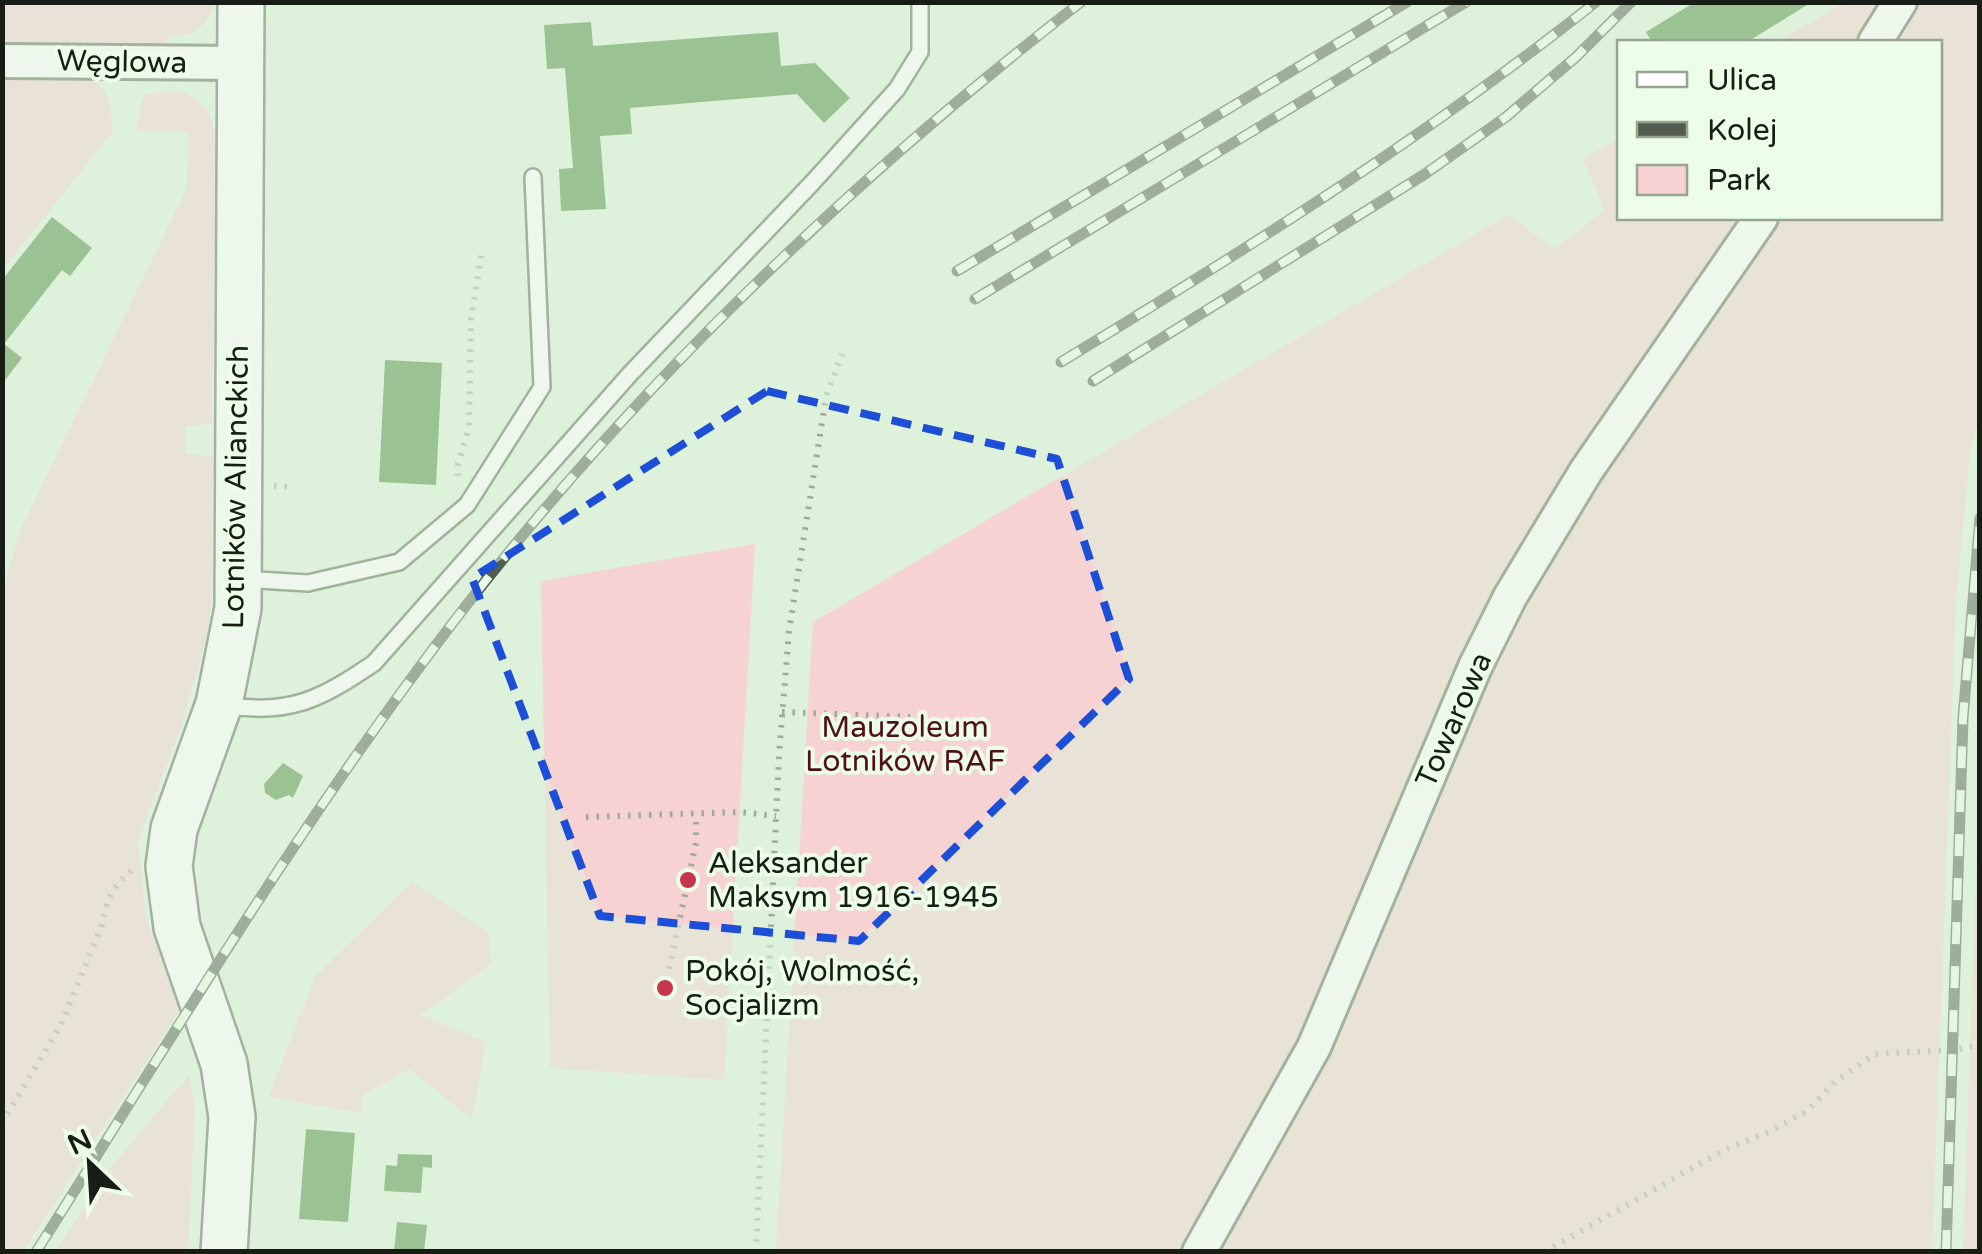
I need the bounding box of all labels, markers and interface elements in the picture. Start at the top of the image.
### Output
legend [1617,40,1942,220]
street label: Węglowa [56,42,188,82]
text: Ulica [1707,62,1777,99]
text: Kolej [1707,112,1777,149]
text: Park [1707,162,1771,199]
street label: Lotników Alianckich [215,344,257,630]
street label: Towarowa [1408,647,1500,793]
park label: Mauzoleum Lotników RAF [805,709,1005,780]
place label: Aleksander Maksym 1916-1945 [708,845,999,916]
marker: Aleksander Maksym 1916-1945 [677,869,699,891]
place label: Pokój, Wolmość, Socjalizm [685,953,919,1024]
marker: Pokój, Wolmość, Socjalizm [654,977,676,999]
north arrow [40,1114,140,1214]
text: N [62,1122,97,1162]

